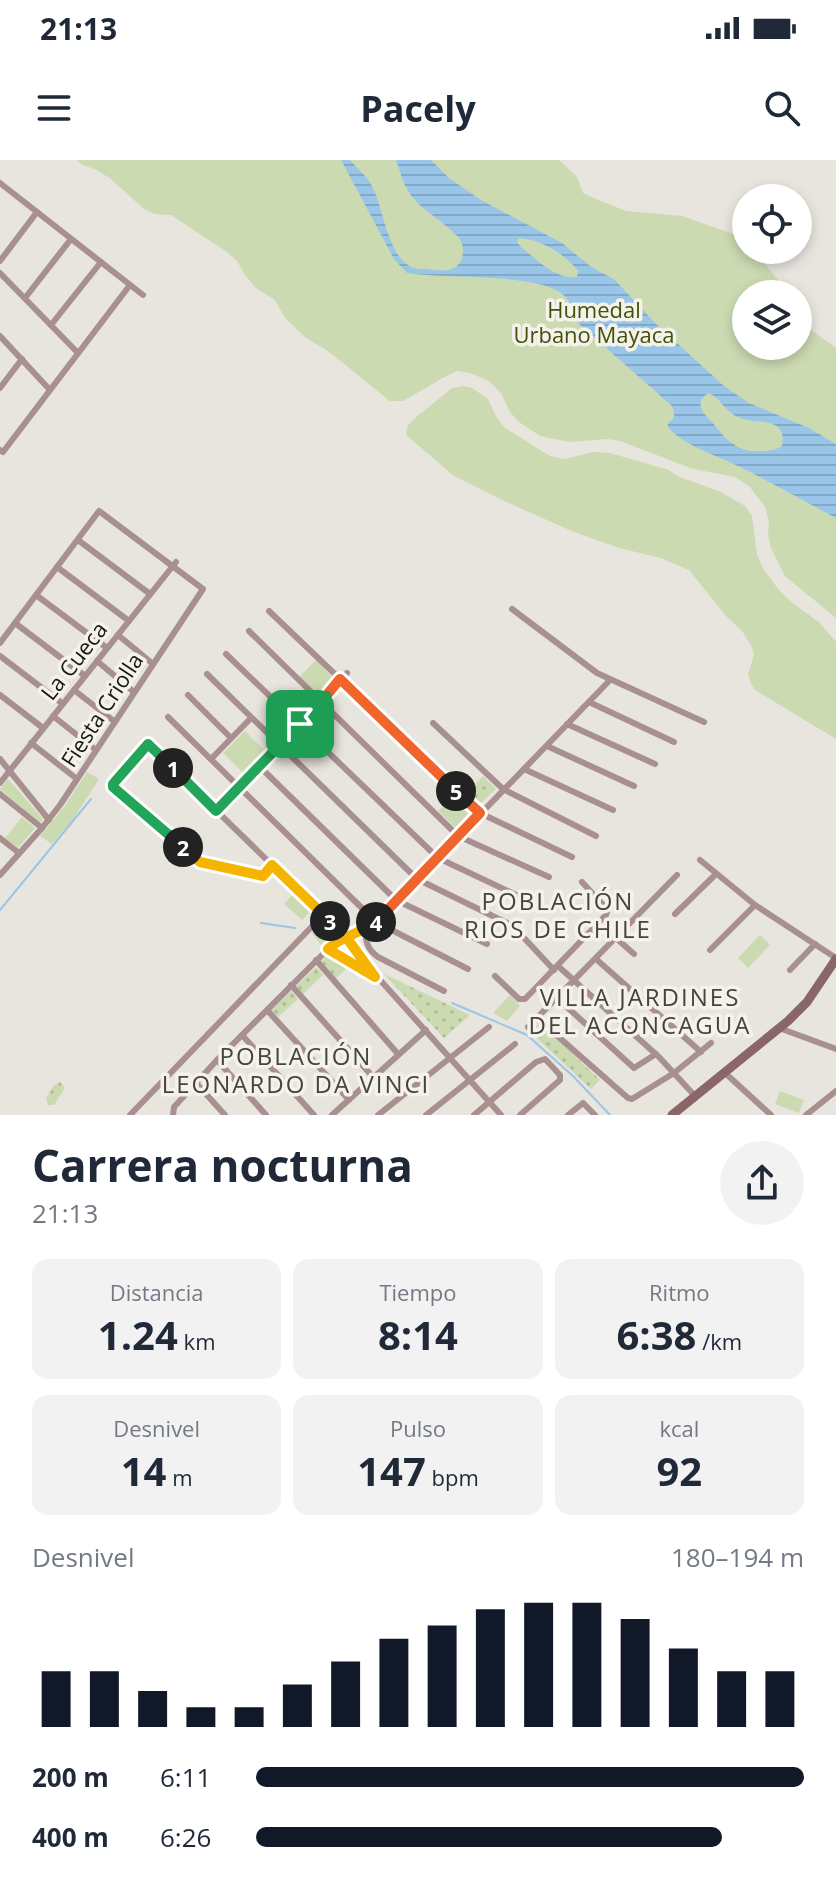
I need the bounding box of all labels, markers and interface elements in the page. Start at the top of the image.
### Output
text: 21:13 [40,8,117,49]
text: Pacely [360,84,476,133]
icon: menu [32,86,76,130]
icon: search [760,86,804,130]
map controls [732,184,812,360]
button: locate [732,184,812,264]
button: layers [732,280,812,360]
park label: Humedal Urbano Mayaca [513,294,675,349]
street label: La Cueca [33,615,113,706]
street label: Fiesta Criolla [53,647,149,772]
pin [266,690,334,758]
icon: arrive [278,702,322,746]
pin: 1 [153,748,193,788]
text: 1 [167,753,179,783]
pin: 5 [436,771,476,811]
text: 5 [450,776,462,806]
pin: 2 [163,827,203,867]
text: 2 [177,832,189,862]
district label: POBLACIÓN RIOS DE CHILE [464,884,652,945]
pin: 3 [310,901,350,941]
pin: 4 [356,902,396,942]
text: 3 [324,906,336,936]
text: 4 [370,907,382,937]
district label: VILLA JARDINES DEL ACONCAGUA [529,980,751,1041]
district label: POBLACIÓN LEONARDO DA VINCI [162,1039,430,1100]
text: Carrera nocturna [32,1135,413,1195]
button: share [720,1141,804,1225]
text: 21:13 [32,1195,98,1231]
text: Distancia [110,1277,204,1307]
text: Tiempo [379,1277,457,1307]
text: Ritmo [649,1277,710,1307]
text: 1.24 [98,1307,178,1362]
text: 8:14 [378,1307,458,1362]
text: 6:38 [616,1307,696,1362]
text: km [178,1326,216,1356]
text: /km [696,1326,742,1356]
text: Desnivel [113,1413,200,1443]
text: Pulso [390,1413,446,1443]
text: kcal [659,1413,699,1443]
text: 14 [121,1443,166,1498]
text: 147 [357,1443,426,1498]
text: 92 [656,1443,702,1498]
text: m [166,1462,193,1492]
text: bpm [426,1462,479,1492]
text: Desnivel [32,1539,135,1575]
text: 180–194 m [671,1539,804,1575]
text: 200 m [32,1759,109,1795]
text: 6:11 [160,1759,211,1795]
text: 400 m [32,1819,109,1855]
text: 6:26 [160,1819,211,1855]

